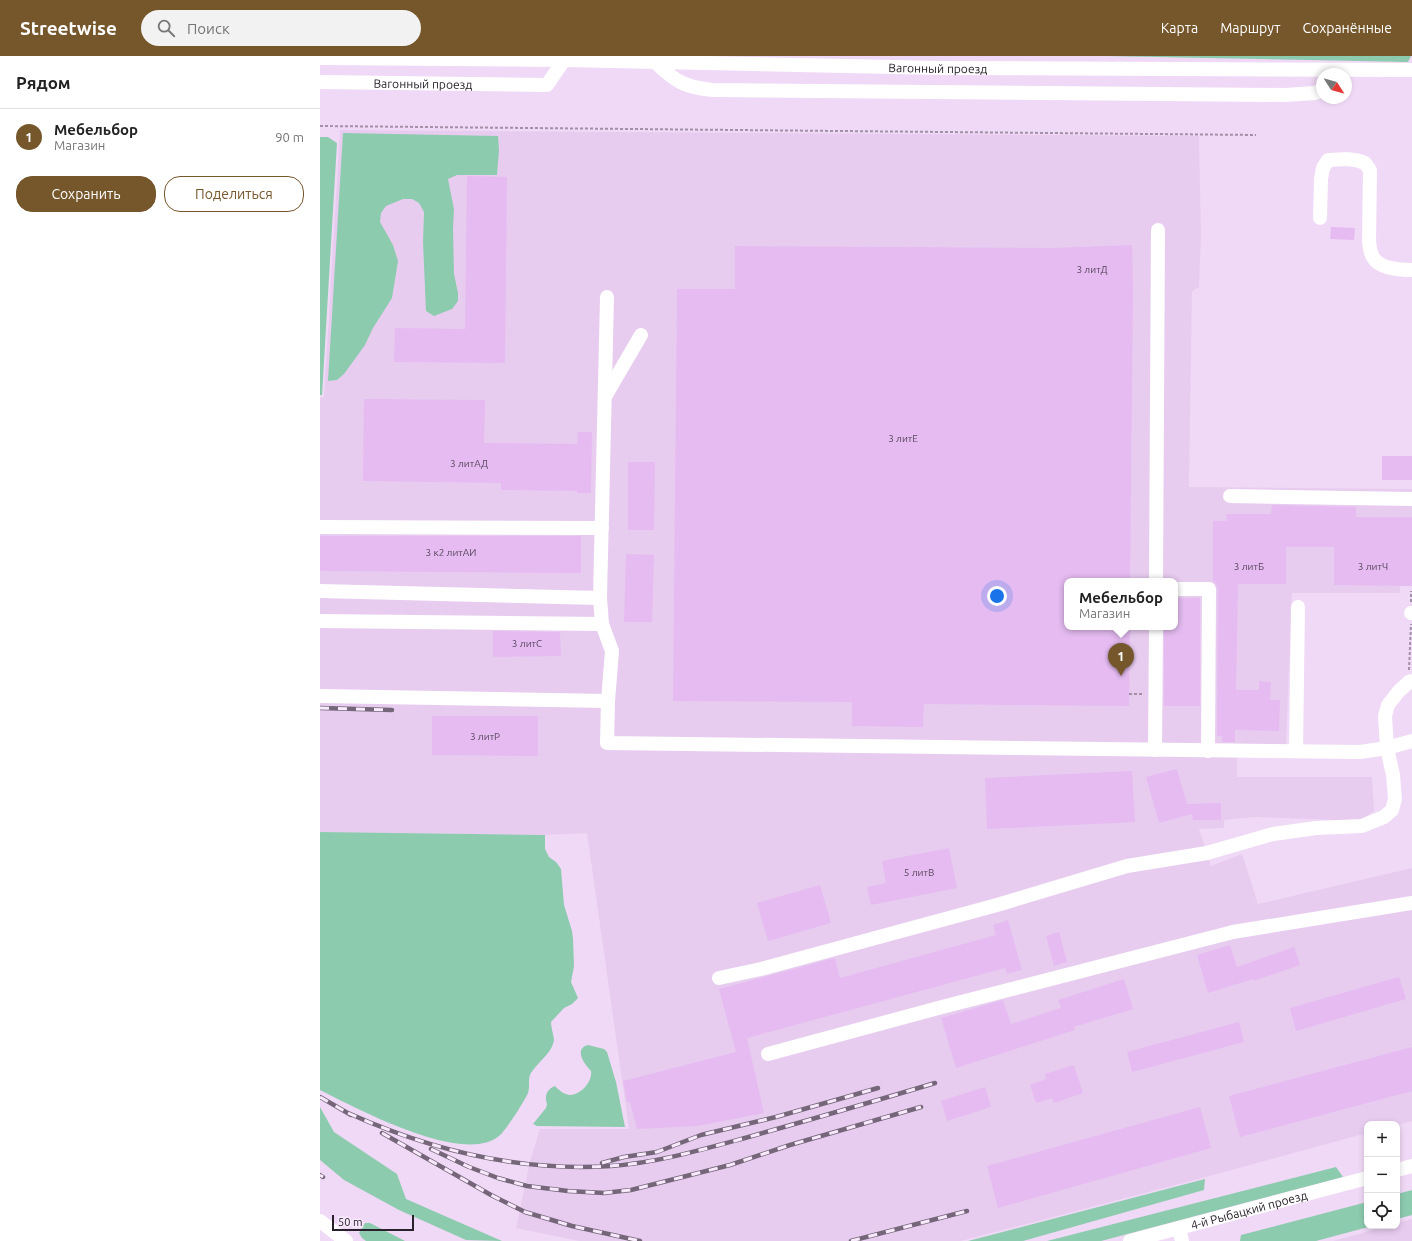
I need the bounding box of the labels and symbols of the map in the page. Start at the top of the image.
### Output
street label: Вагонный проезд [888,60,987,75]
north arrow [1316,68,1352,104]
street label: Вагонный проезд [373,76,473,91]
house number: 3 литД [1076,264,1108,275]
house number: 3 литЕ [888,433,918,444]
house number: 3 литАД [450,458,488,469]
house number: 3 к2 литАИ [426,547,476,558]
house number: 3 литБ [1234,561,1264,572]
house number: 3 литЧ [1358,561,1388,572]
your location [987,586,1007,606]
house number: 3 литС [512,638,542,649]
pin: 1 [1108,643,1134,676]
house number: 3 литР [470,731,500,742]
house number: 5 литВ [904,867,934,878]
street label: 4-й Рыбацкий проезд [1189,1188,1309,1231]
scale bar [332,1213,414,1232]

